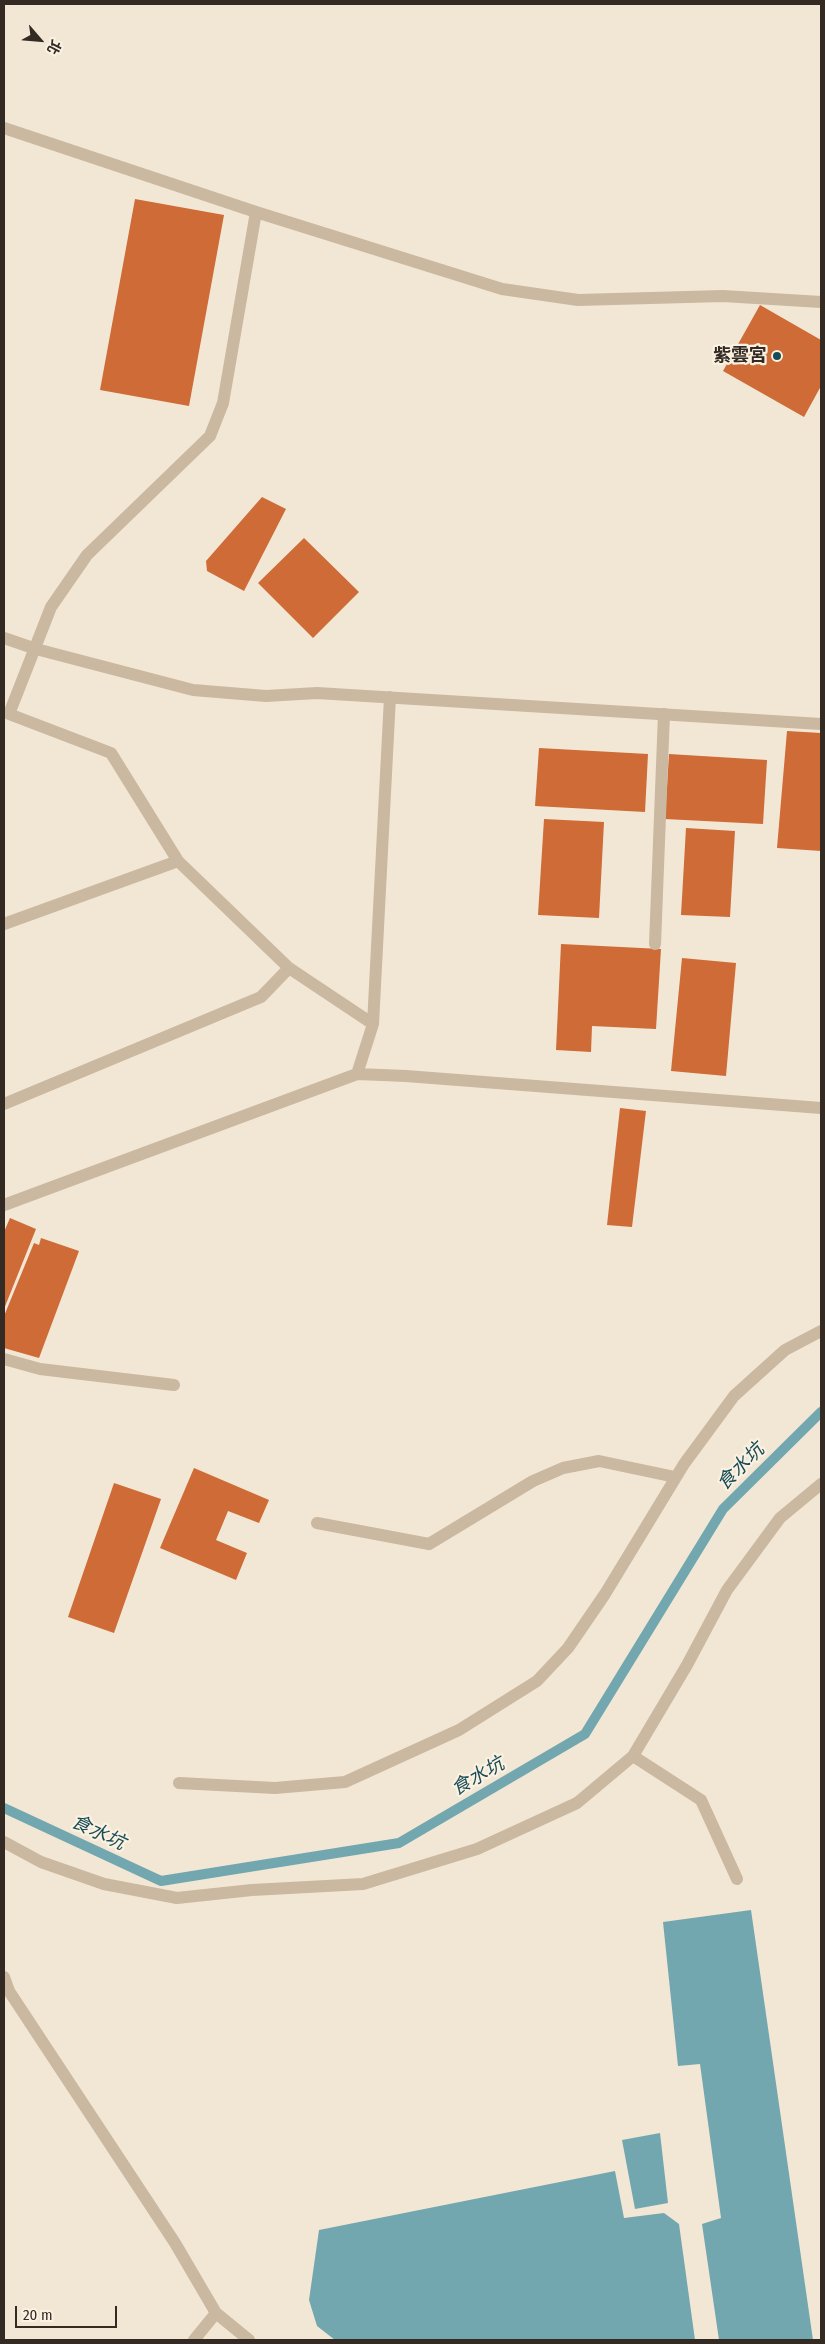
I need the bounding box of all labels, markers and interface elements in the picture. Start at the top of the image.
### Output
north arrow [15,15,65,65]
text: 北 [43,37,65,57]
place label: 紫雲宮 [713,345,767,367]
marker: 紫雲宮 [771,350,783,362]
water label: 食水坑 [713,1439,769,1495]
water label: 食水坑 [448,1753,508,1801]
water label: 食水坑 [67,1811,129,1855]
scale bar [18,2296,120,2328]
text: 20 m [23,2306,53,2324]

